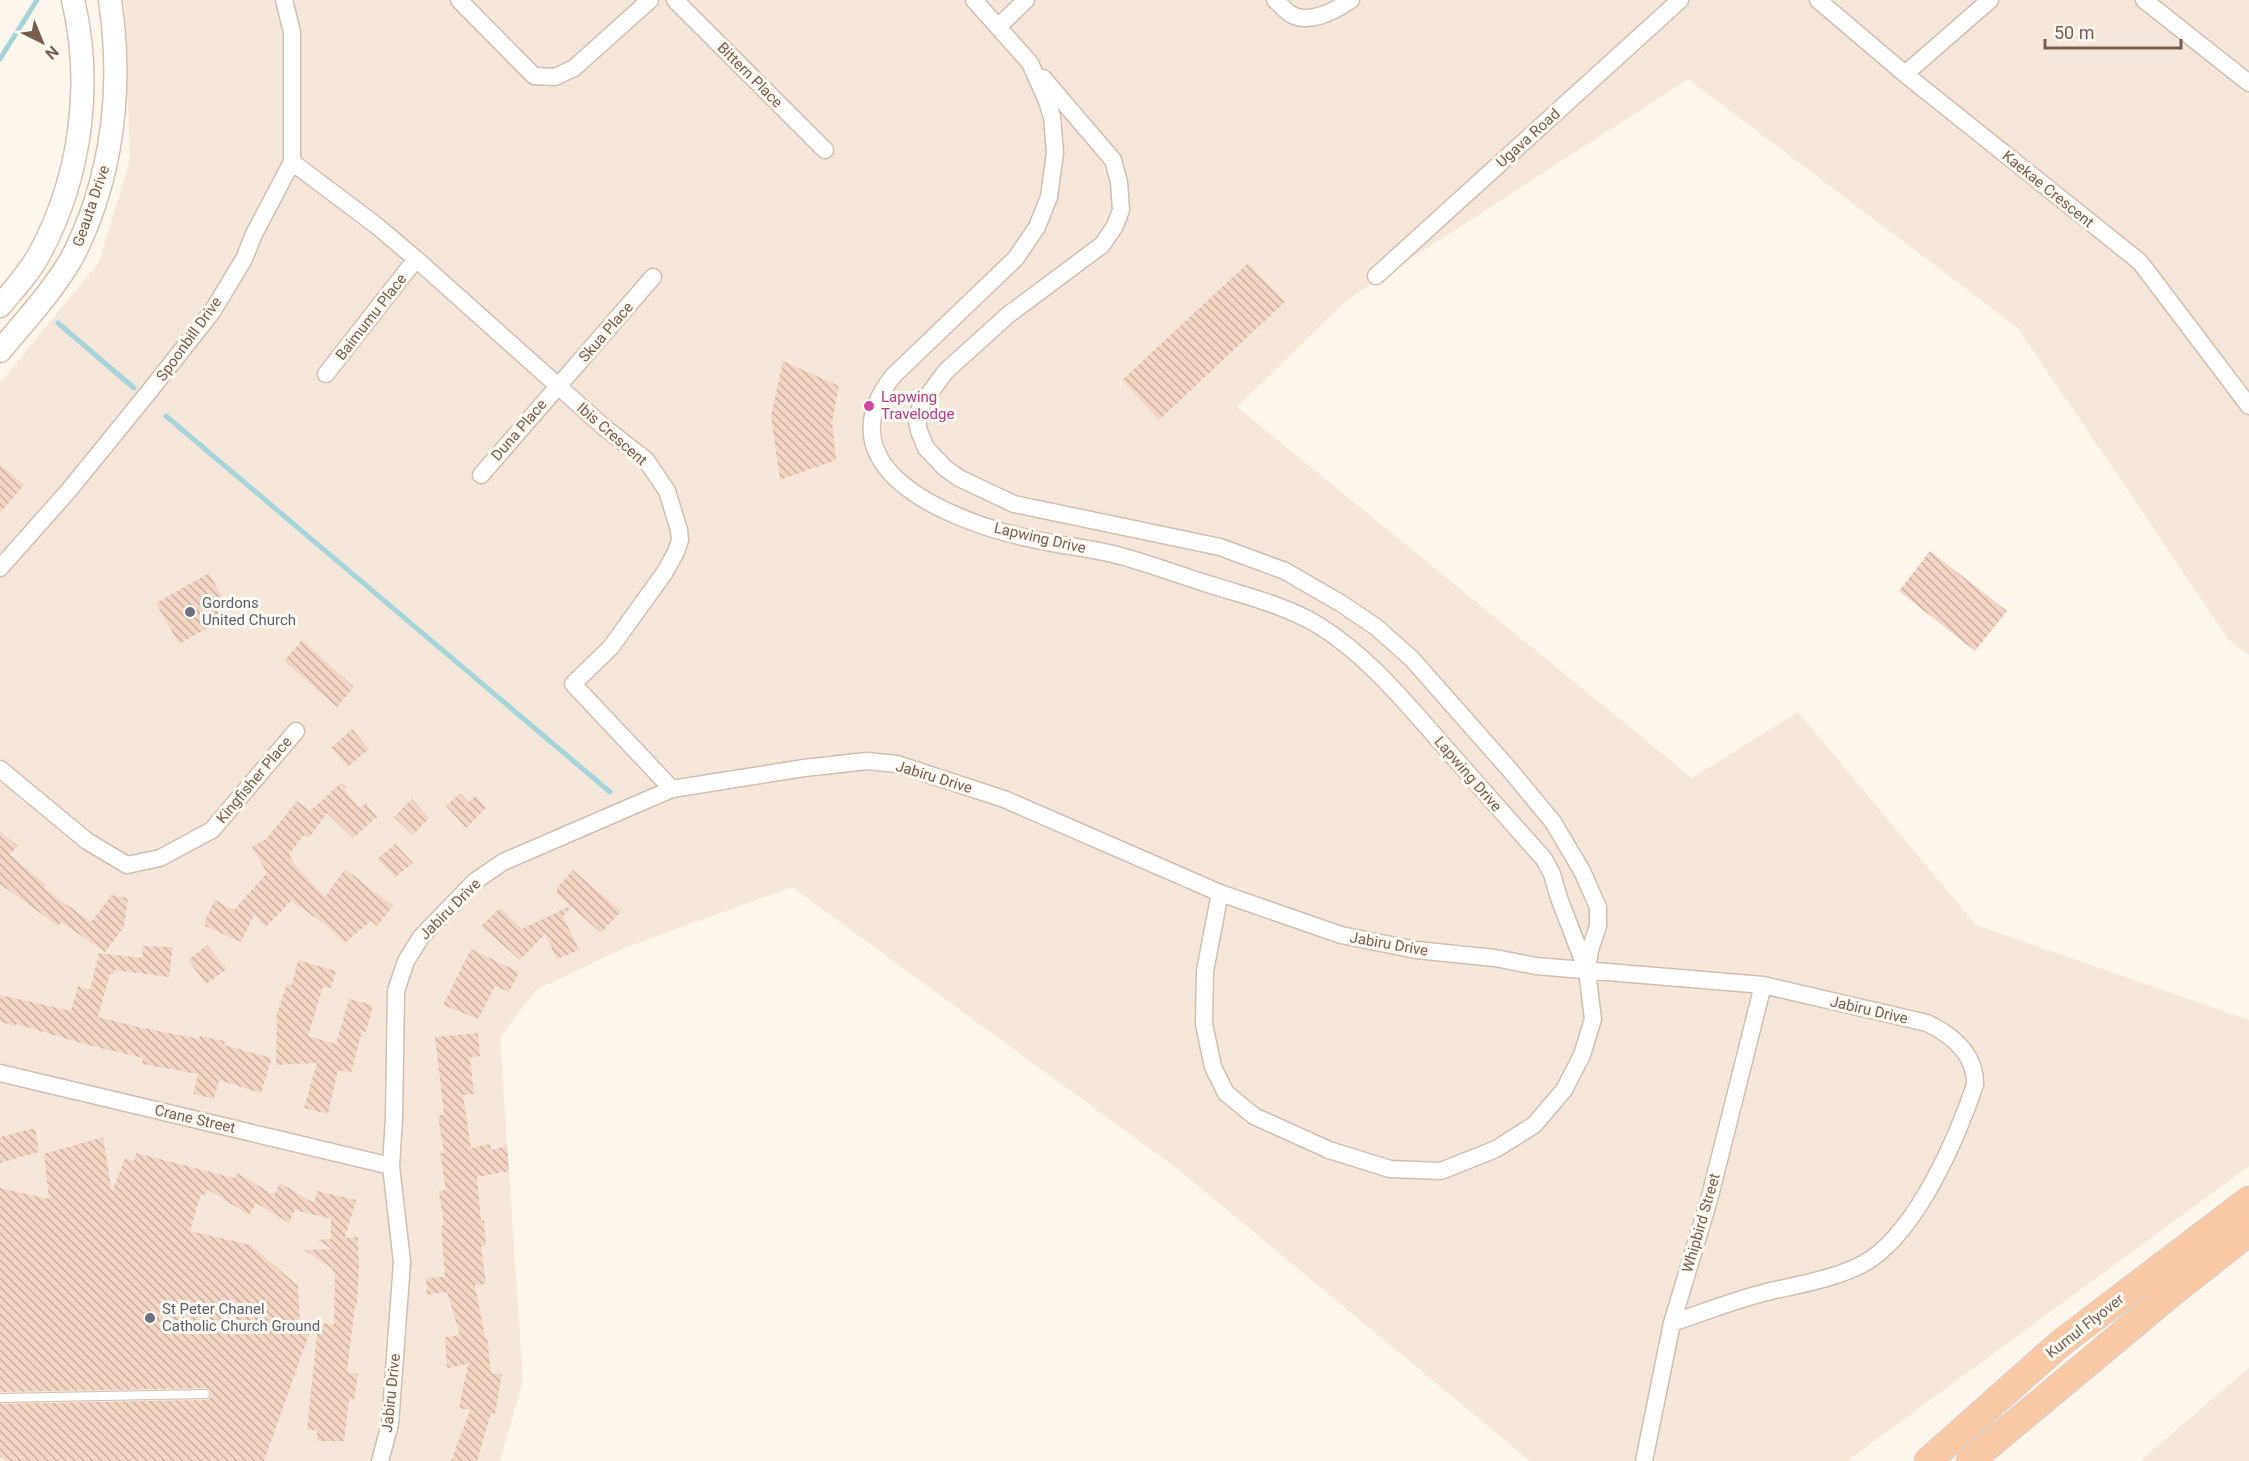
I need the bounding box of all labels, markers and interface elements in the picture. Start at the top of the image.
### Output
north arrow [12,12,72,72]
scale bar [2045,12,2182,50]
text: 50 m [2054,22,2094,43]
street label: Bittern Place [714,39,786,111]
text: N [41,42,62,63]
street label: Ugava Road [1492,105,1564,171]
street label: Kaekae Crescent [1999,147,2097,231]
street label: Geauta Drive [69,163,113,249]
street label: Baimumu Place [332,270,410,364]
street label: Spoonbill Drive [152,293,226,385]
street label: Skua Place [575,298,637,366]
place label: Lapwing Travelodge [881,388,954,423]
street label: Duna Place [487,396,551,464]
street label: Ibis Crescent [573,399,651,469]
marker: Lapwing Travelodge [862,399,876,413]
street label: Lapwing Drive [992,519,1088,557]
place label: Gordons United Church [202,594,296,629]
marker: Gordons United Church [183,605,197,619]
street label: Kingfisher Place [212,733,296,827]
street label: Lapwing Drive [1430,733,1506,815]
street label: Jabiru Drive [893,757,975,797]
street label: Jabiru Drive [416,875,484,943]
street label: Jabiru Drive [1348,928,1430,960]
street label: Jabiru Drive [1828,992,1910,1028]
street label: Crane Street [153,1101,237,1137]
street label: Whipbird Street [1678,1171,1724,1275]
street label: Kumul Flyover [2042,1290,2128,1362]
place label: St Peter Chanel Catholic Church Ground [162,1300,320,1335]
marker: St Peter Chanel Catholic Church Ground [143,1311,157,1325]
street label: Jabiru Drive [378,1353,404,1433]

